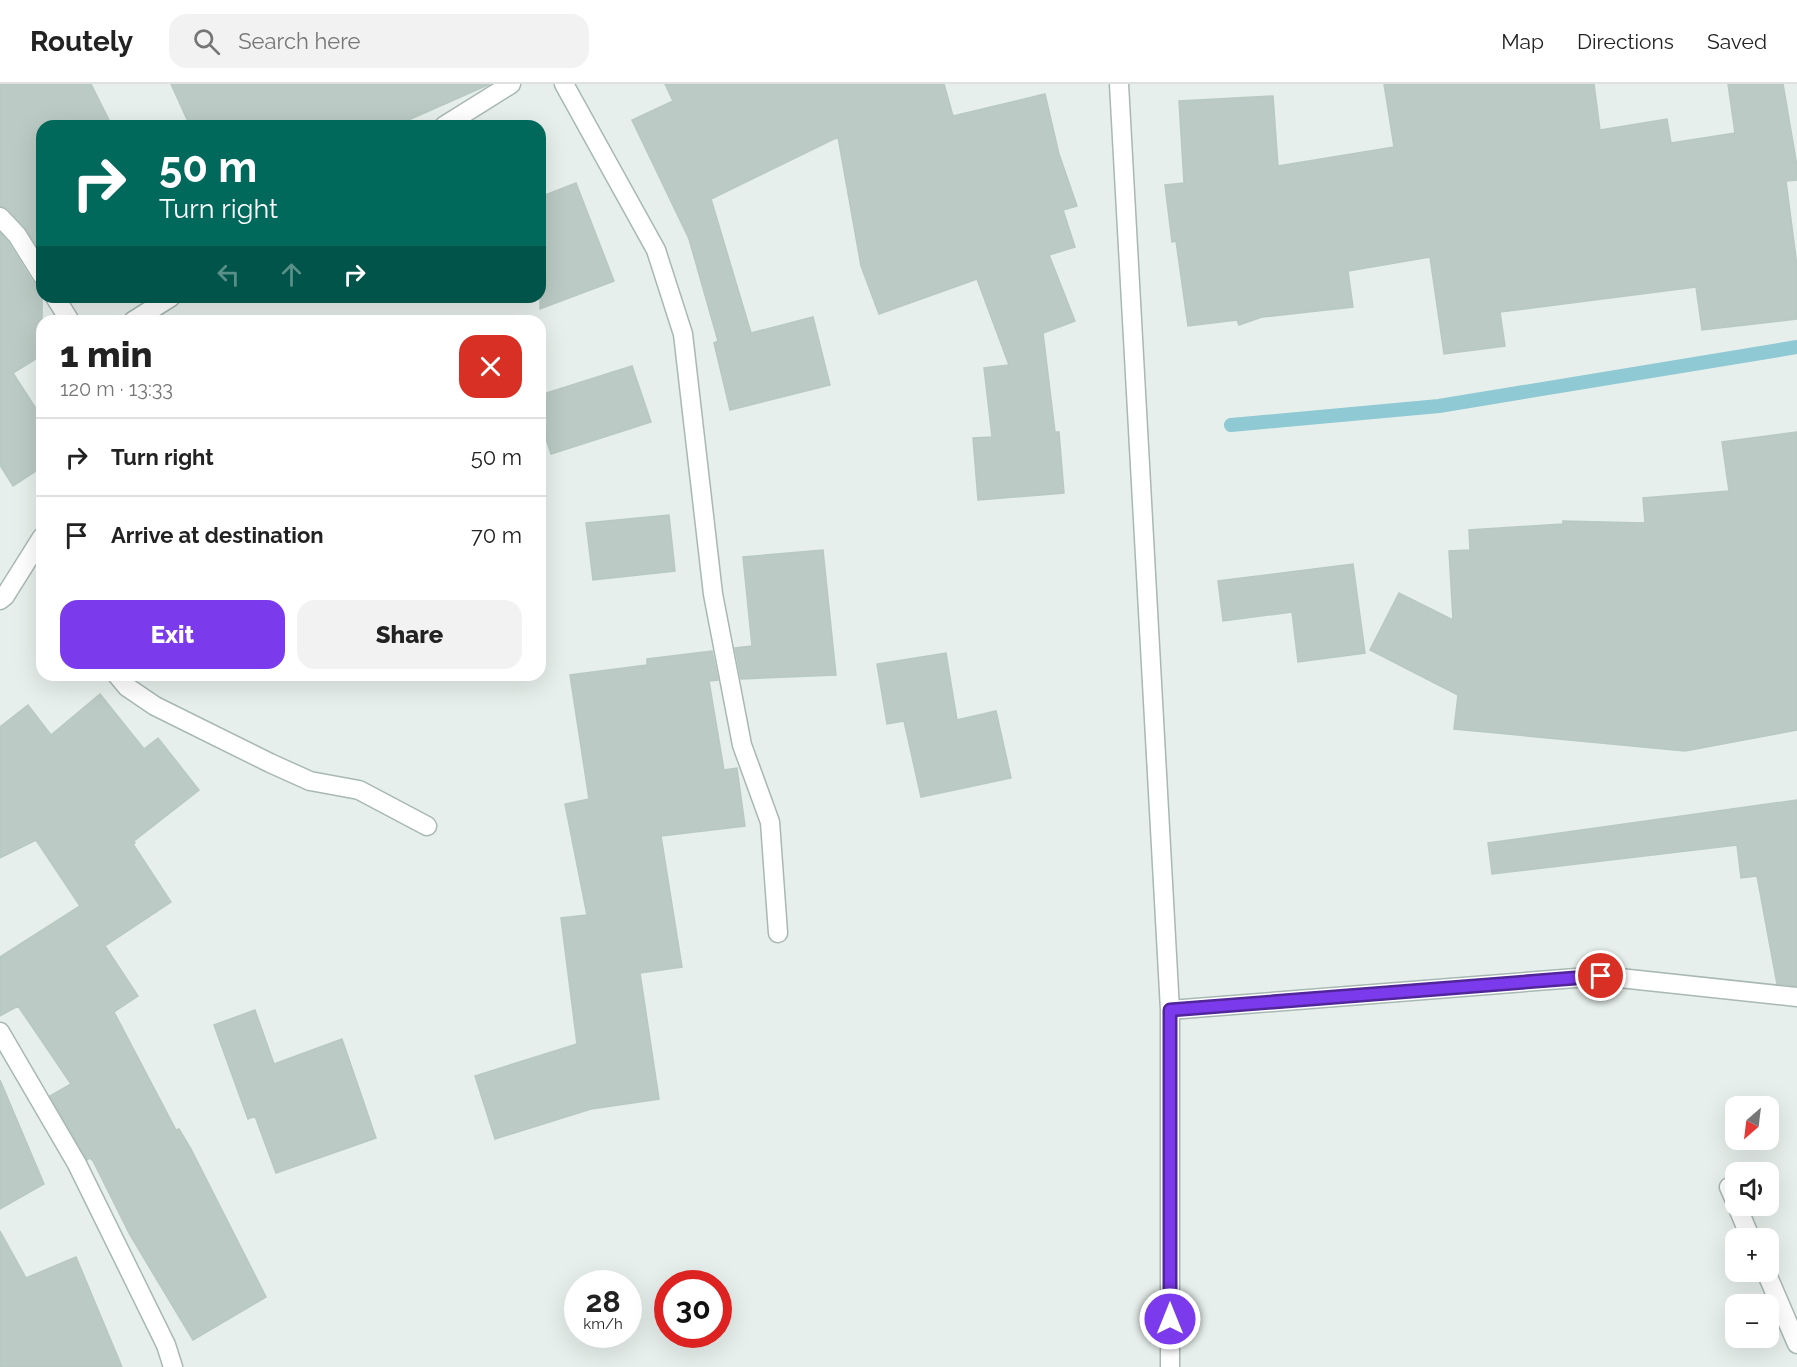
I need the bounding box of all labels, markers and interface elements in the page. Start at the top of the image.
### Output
search box [169,14,589,68]
text: Routely [30,25,133,58]
icon: search [190,25,223,58]
text: Search here [238,28,360,54]
text: Map [1501,29,1544,54]
text: Directions [1577,29,1674,54]
text: Saved [1707,29,1767,54]
text: 50 m [159,143,257,192]
icon: right [60,144,138,222]
text: Turn right [159,193,278,224]
icon: left [212,258,245,291]
icon: ahead [275,258,308,291]
icon: right [338,258,371,291]
text: 1 min [60,333,152,375]
button: close [459,335,522,398]
text: 120 m · 13:33 [60,377,173,401]
icon: right [60,441,93,474]
text: Turn right [111,444,214,470]
text: 50 m [471,444,522,470]
icon: arrive [60,519,93,552]
text: Arrive at destination [111,522,324,548]
text: 70 m [471,522,522,548]
button: Exit [60,600,285,669]
button: Share [297,600,522,669]
pin [1575,950,1626,1001]
icon: arrive [1584,959,1617,992]
north arrow [1725,1096,1779,1150]
map controls [1725,1096,1779,1348]
button: sound [1725,1162,1779,1216]
button: + [1725,1228,1779,1282]
speed limit sign: 30 [654,1270,732,1348]
text: 28 [585,1284,621,1319]
position arrow [1138,1287,1202,1351]
button: − [1725,1294,1779,1348]
text: km/h [583,1315,623,1333]

